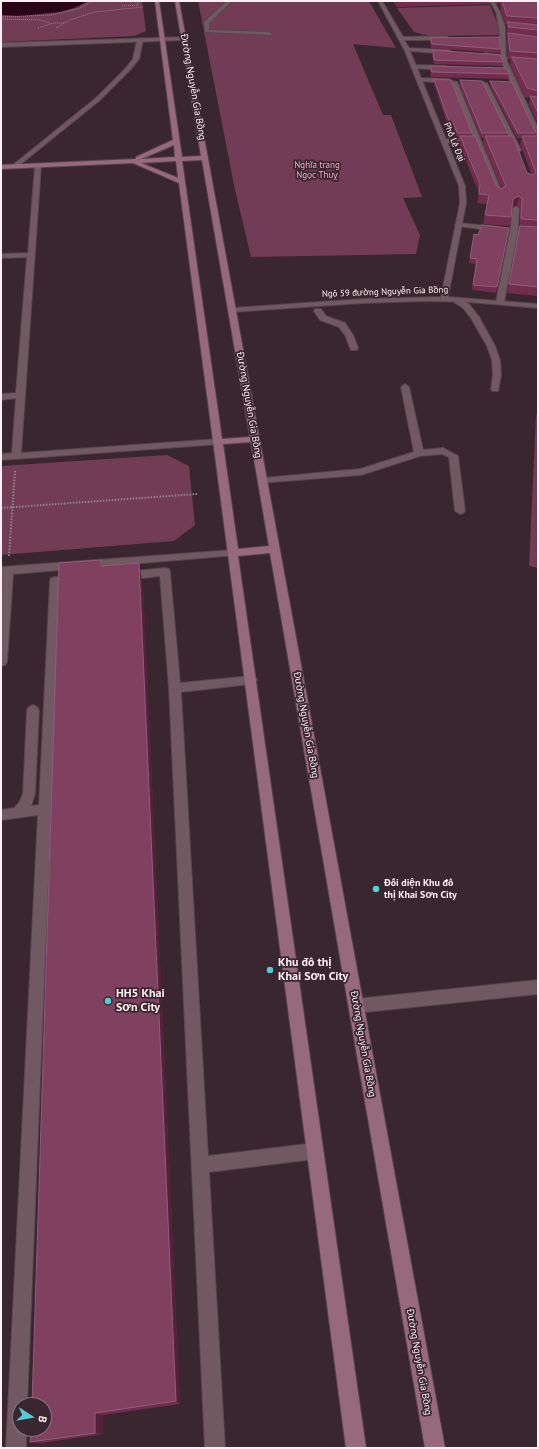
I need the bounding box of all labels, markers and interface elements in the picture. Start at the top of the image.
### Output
street label: Đường Nguyễn Gia Bồng [178,33,208,141]
street label: Phố Lê Đại [441,121,467,163]
park label: Nghĩa trang Ngọc Thuỵ [294,160,340,181]
street label: Ngõ 59 đường Nguyễn Gia Bồng [322,284,448,300]
street label: Đường Nguyễn Gia Bồng [234,351,264,459]
street label: Đường Nguyễn Gia Bồng [291,671,321,779]
place label: Đối diện Khu đô thị Khai Sơn City [384,877,457,900]
marker: Đối diện Khu đô thị Khai Sơn City [371,884,381,894]
place label: Khu đô thị Khai Sơn City [278,956,348,984]
marker: Khu đô thị Khai Sơn City [265,965,275,975]
place label: HH5 Khai Sơn City [116,987,165,1015]
street label: Đường Nguyễn Gia Bồng [348,990,378,1098]
marker: HH5 Khai Sơn City [103,996,113,1006]
street label: Đường Nguyễn Gia Bồng [404,1308,434,1416]
north arrow [12,1397,52,1437]
text: B [35,1415,50,1424]

